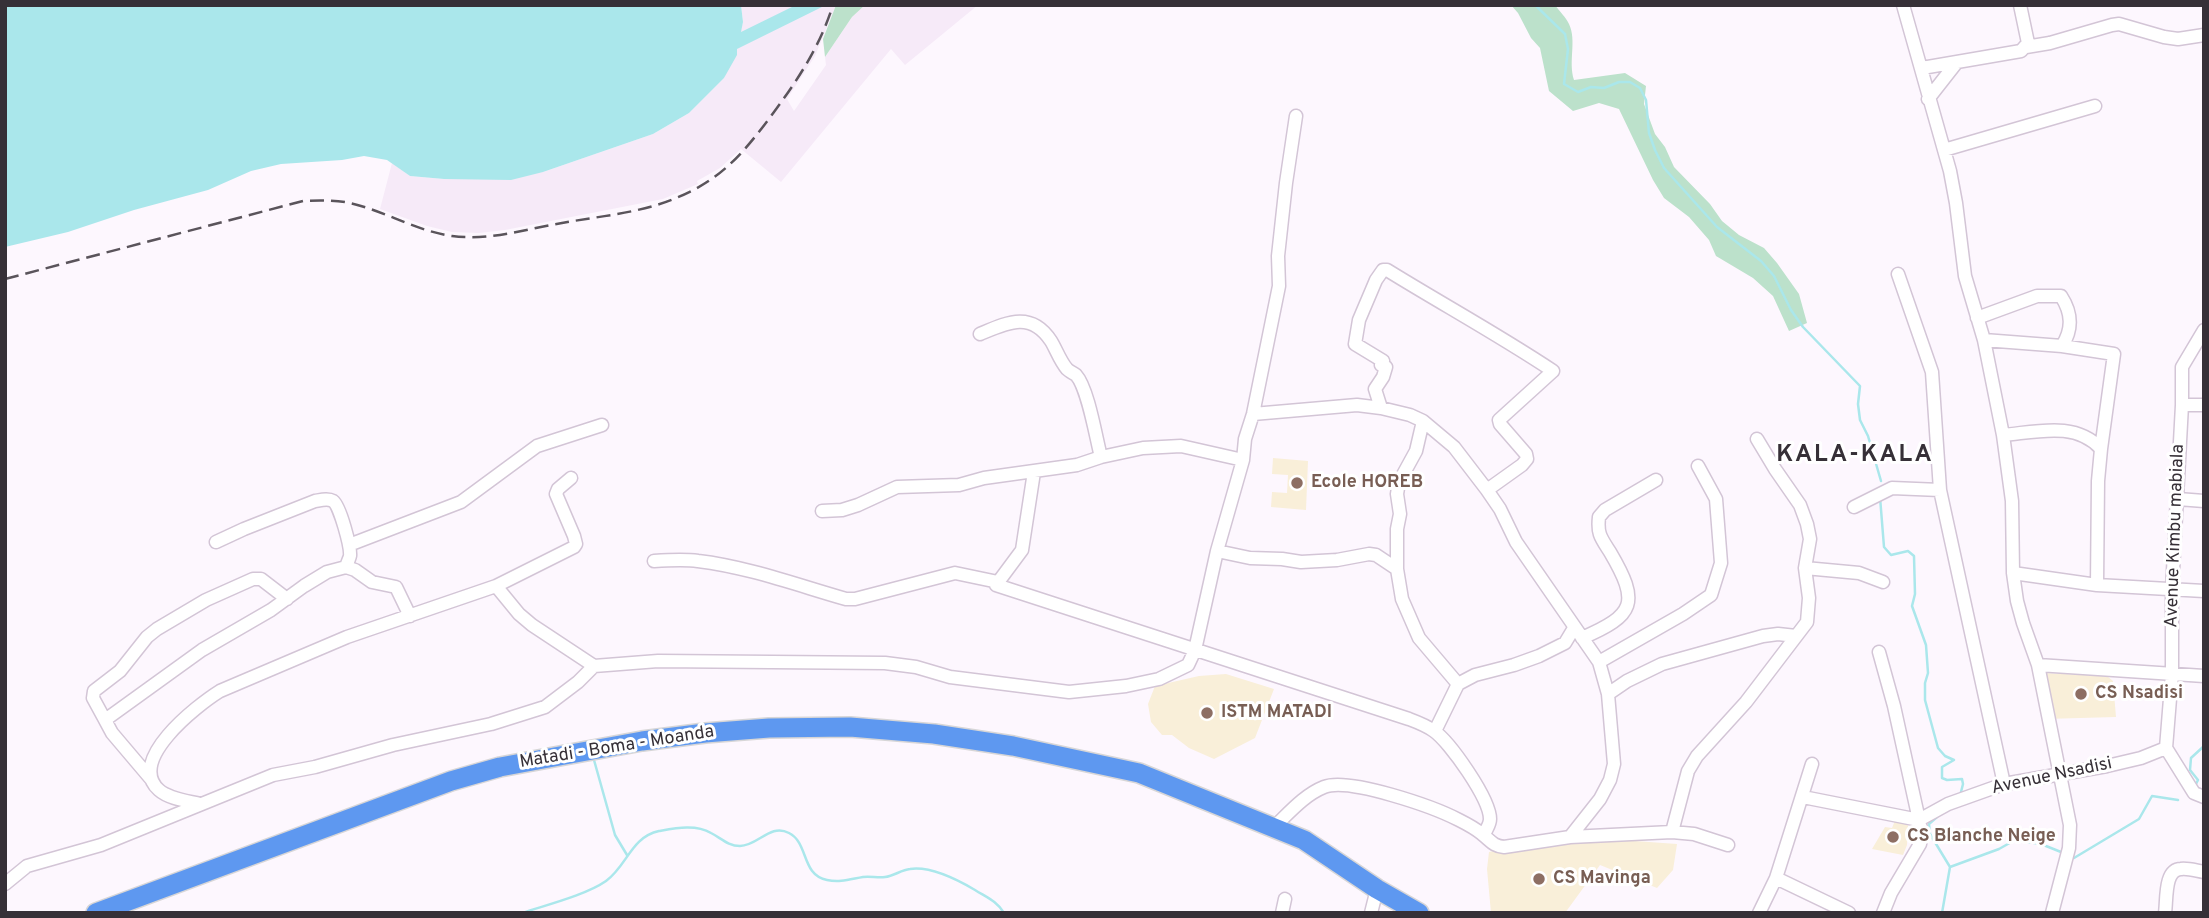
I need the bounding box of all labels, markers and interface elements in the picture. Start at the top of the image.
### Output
district label: KALA-KALA [1777,442,1933,470]
street label: Avenue Kimbu mabiala [2162,444,2190,628]
place label: Ecole HOREB [1311,472,1423,494]
marker: Ecole HOREB [1289,475,1305,491]
place label: CS Nsadisi [2095,683,2183,705]
marker: CS Nsadisi [2073,686,2089,702]
place label: ISTM MATADI [1221,702,1332,724]
marker: ISTM MATADI [1199,705,1215,721]
street label: Matadi - Boma - Moanda [518,722,716,774]
street label: Avenue Nsadisi [1990,754,2114,800]
place label: CS Blanche Neige [1907,826,2056,848]
marker: CS Blanche Neige [1885,829,1901,845]
place label: CS Mavinga [1553,868,1651,890]
marker: CS Mavinga [1531,871,1547,887]

